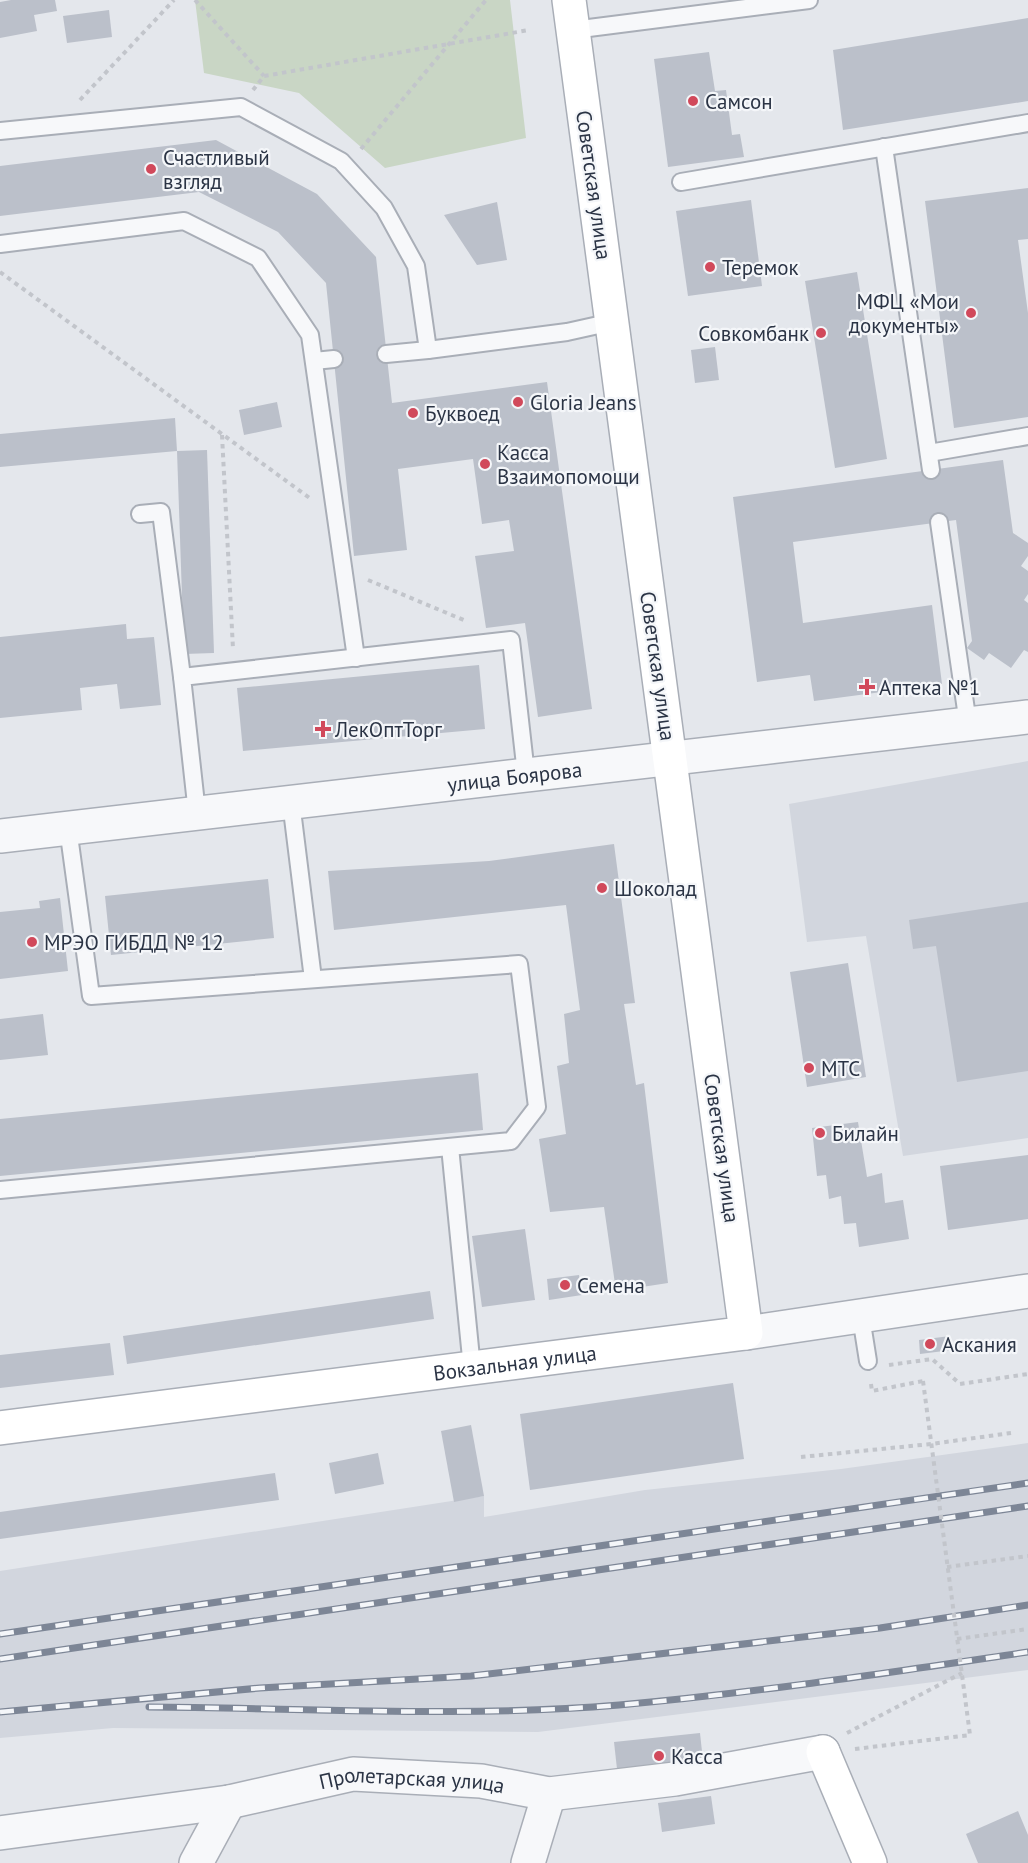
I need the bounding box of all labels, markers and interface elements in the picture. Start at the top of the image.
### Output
place label: Самсон [705,88,773,115]
marker: Самсон [686,94,700,108]
street label: Советская улица [570,109,618,261]
place label: Счастливый взгляд [163,144,270,195]
marker: Счастливый взгляд [144,162,158,176]
place label: Теремок [722,254,799,281]
marker: Теремок [703,260,717,274]
place label: МФЦ «Мои документы» [849,288,959,339]
marker: МФЦ «Мои документы» [964,306,978,320]
place label: Совкомбанк [698,320,809,347]
marker: Совкомбанк [814,326,828,340]
place label: Gloria Jeans [530,389,637,416]
marker: Gloria Jeans [511,395,525,409]
place label: Буквоед [425,400,500,427]
marker: Буквоед [406,406,420,420]
place label: Касса Взаимопомощи [497,439,640,490]
marker: Касса Взаимопомощи [478,457,492,471]
street label: Советская улица [634,590,682,742]
place label: Аптека №1 [879,674,980,701]
marker: Аптека №1 [860,680,874,694]
place label: ЛекОптТорг [334,716,442,743]
marker: ЛекОптТорг [316,722,330,736]
street label: улица Боярова [446,755,583,798]
place label: Шоколад [614,875,697,902]
marker: Шоколад [595,881,609,895]
place label: МРЭО ГИБДД № 12 [44,929,224,956]
marker: МРЭО ГИБДД № 12 [25,935,39,949]
place label: МТС [821,1055,860,1082]
marker: МТС [802,1061,816,1075]
street label: Советская улица [698,1072,746,1224]
place label: Билайн [832,1120,899,1147]
marker: Билайн [813,1126,827,1140]
place label: Семена [577,1272,645,1299]
marker: Семена [558,1278,572,1292]
place label: Аскания [942,1331,1017,1358]
marker: Аскания [923,1337,937,1351]
street label: Вокзальная улица [432,1339,598,1386]
place label: Касса [671,1743,723,1770]
marker: Касса [652,1749,666,1763]
street label: Пролетарская улица [316,1760,507,1799]

